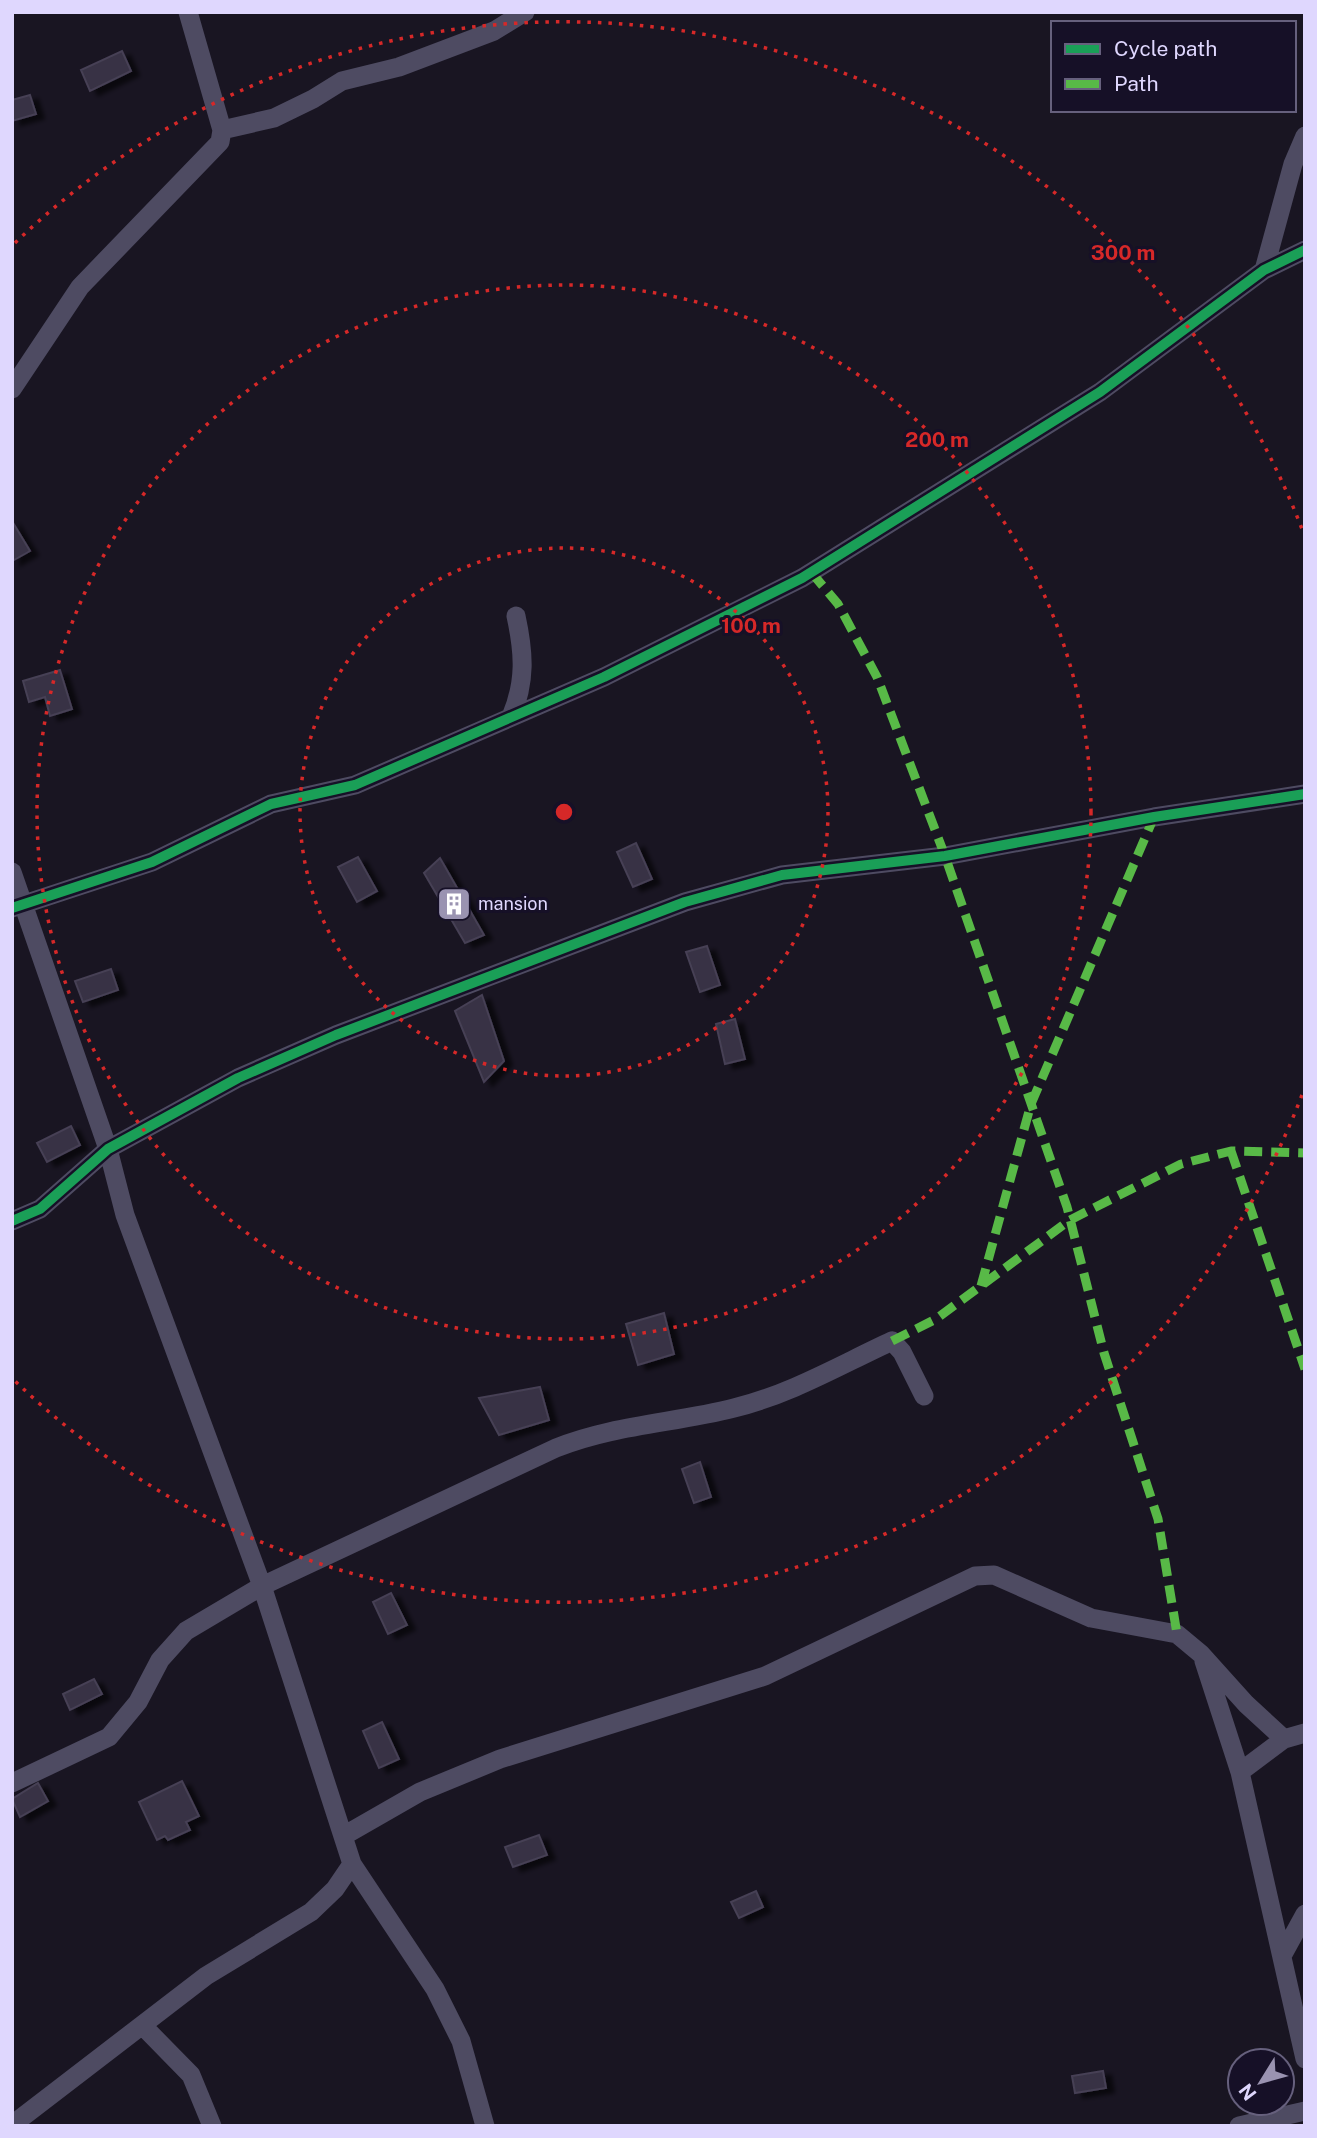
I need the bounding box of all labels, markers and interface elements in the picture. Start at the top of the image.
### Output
legend [1051,21,1296,112]
text: Cycle path [1114,36,1217,61]
text: Path [1114,71,1159,96]
text: 300 m [1091,240,1155,265]
text: 200 m [905,427,969,452]
text: 100 m [721,613,781,638]
centre of rings [552,800,576,824]
building icon: mansion [435,885,473,923]
place label: mansion [478,893,548,914]
north arrow [1226,2047,1296,2117]
text: N [1234,2080,1261,2105]

